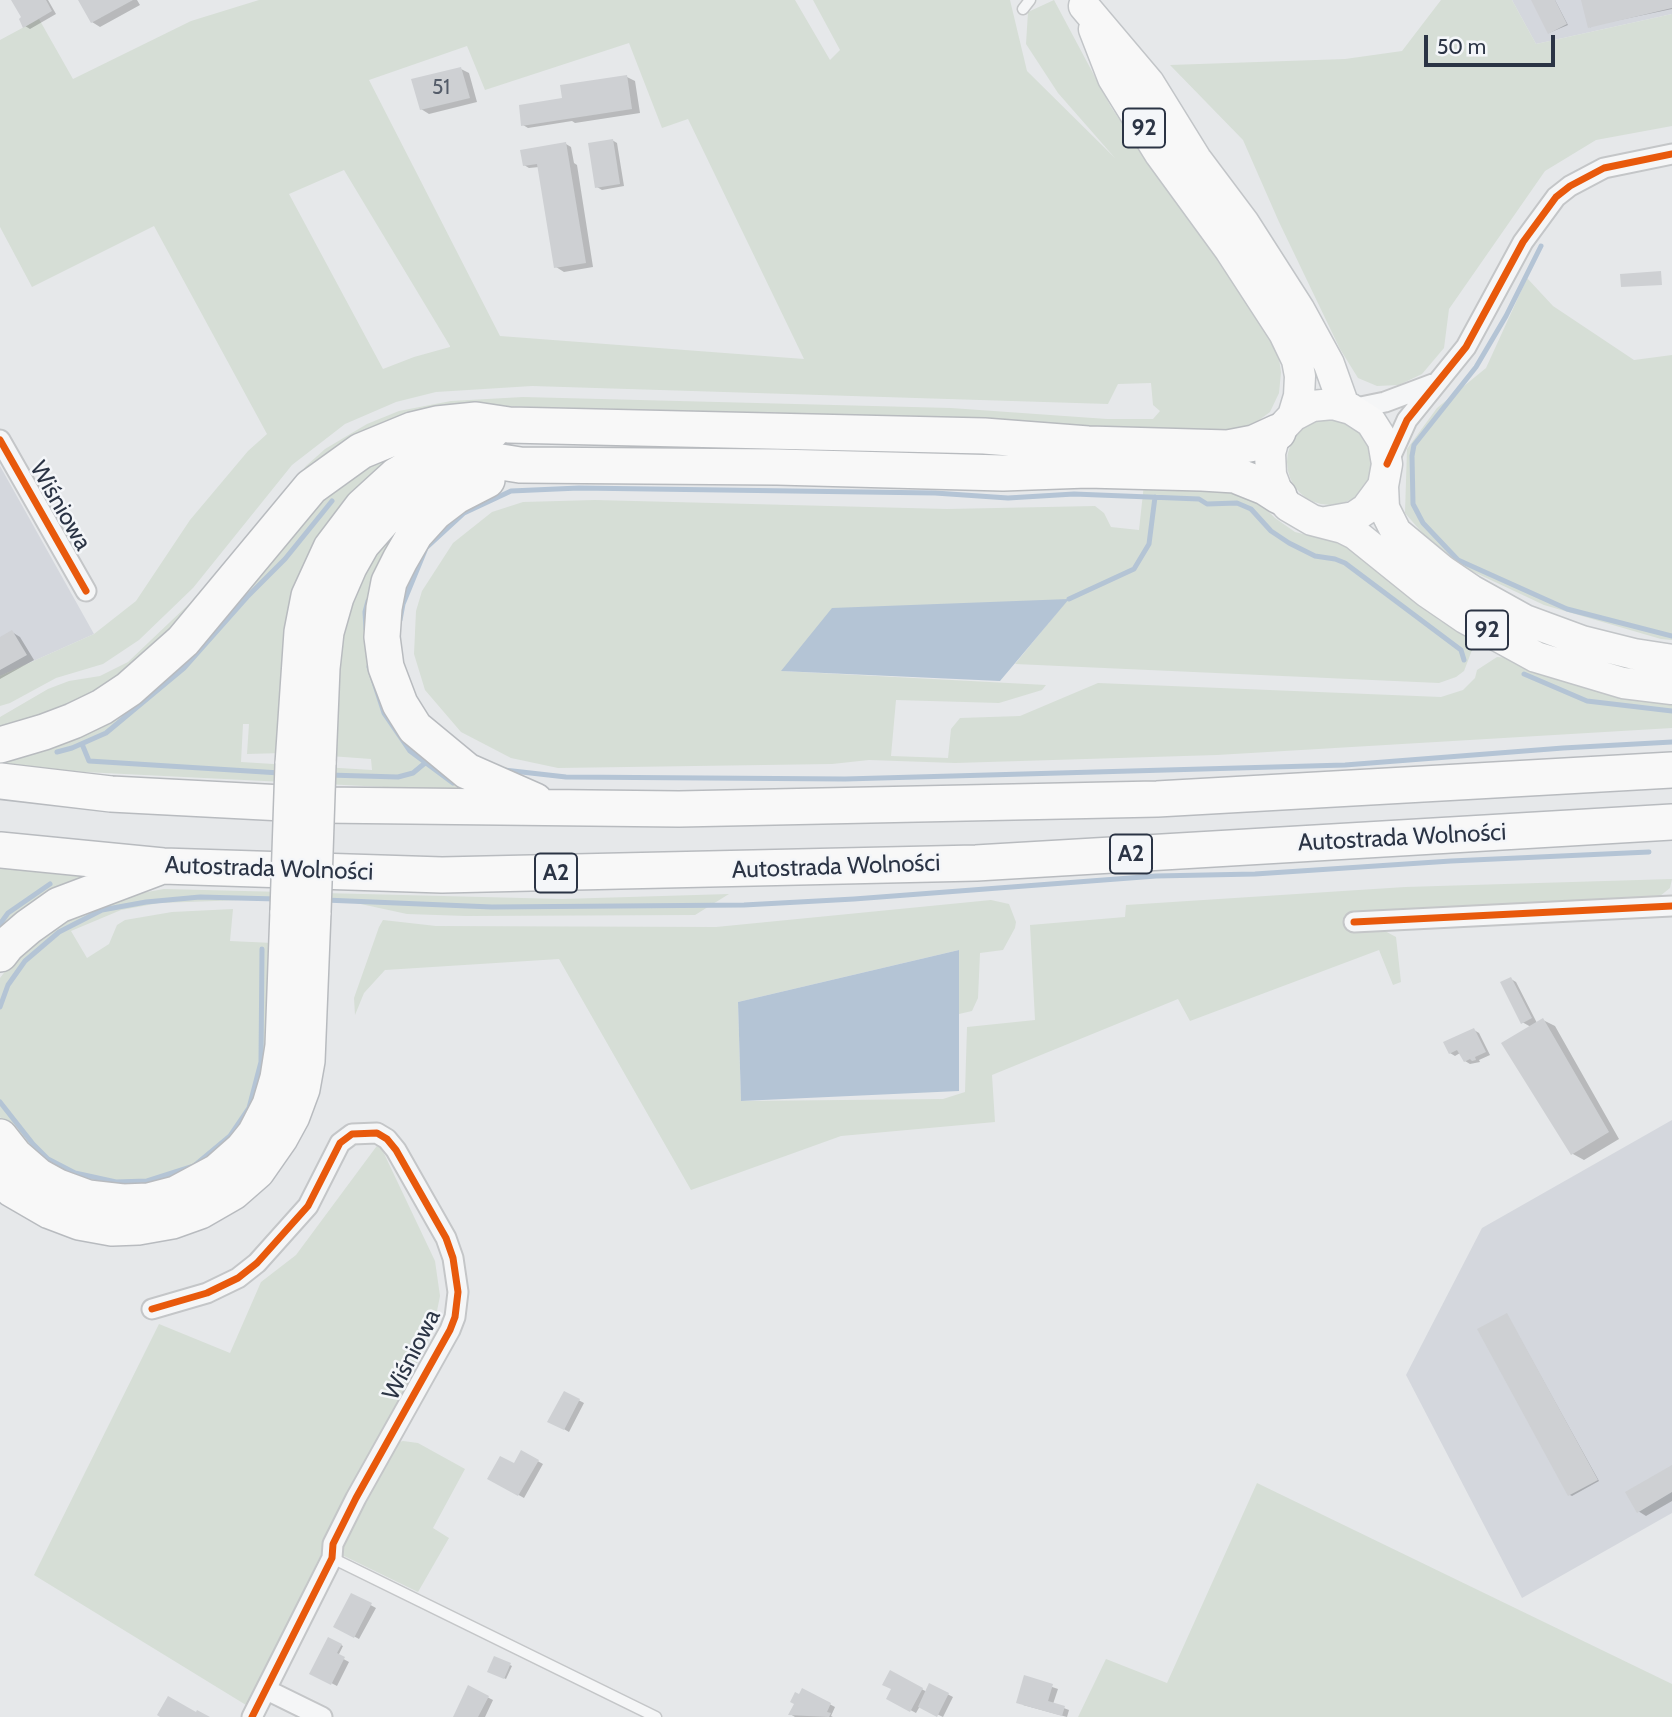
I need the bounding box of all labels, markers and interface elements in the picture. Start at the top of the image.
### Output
scale bar [1427,21,1558,65]
text: 50 m [1437,34,1486,59]
house number: 51 [432,75,450,101]
road number: 92 [1123,108,1165,148]
street label: Wiśniowa [23,456,97,556]
road number: 92 [1466,610,1508,650]
street label: Autostrada Wolności [1297,818,1507,858]
road number: A2 [1110,834,1152,874]
street label: Autostrada Wolności [731,849,941,885]
street label: Autostrada Wolności [164,851,374,887]
road number: A2 [535,853,577,892]
street label: Wiśniowa [377,1305,447,1405]

